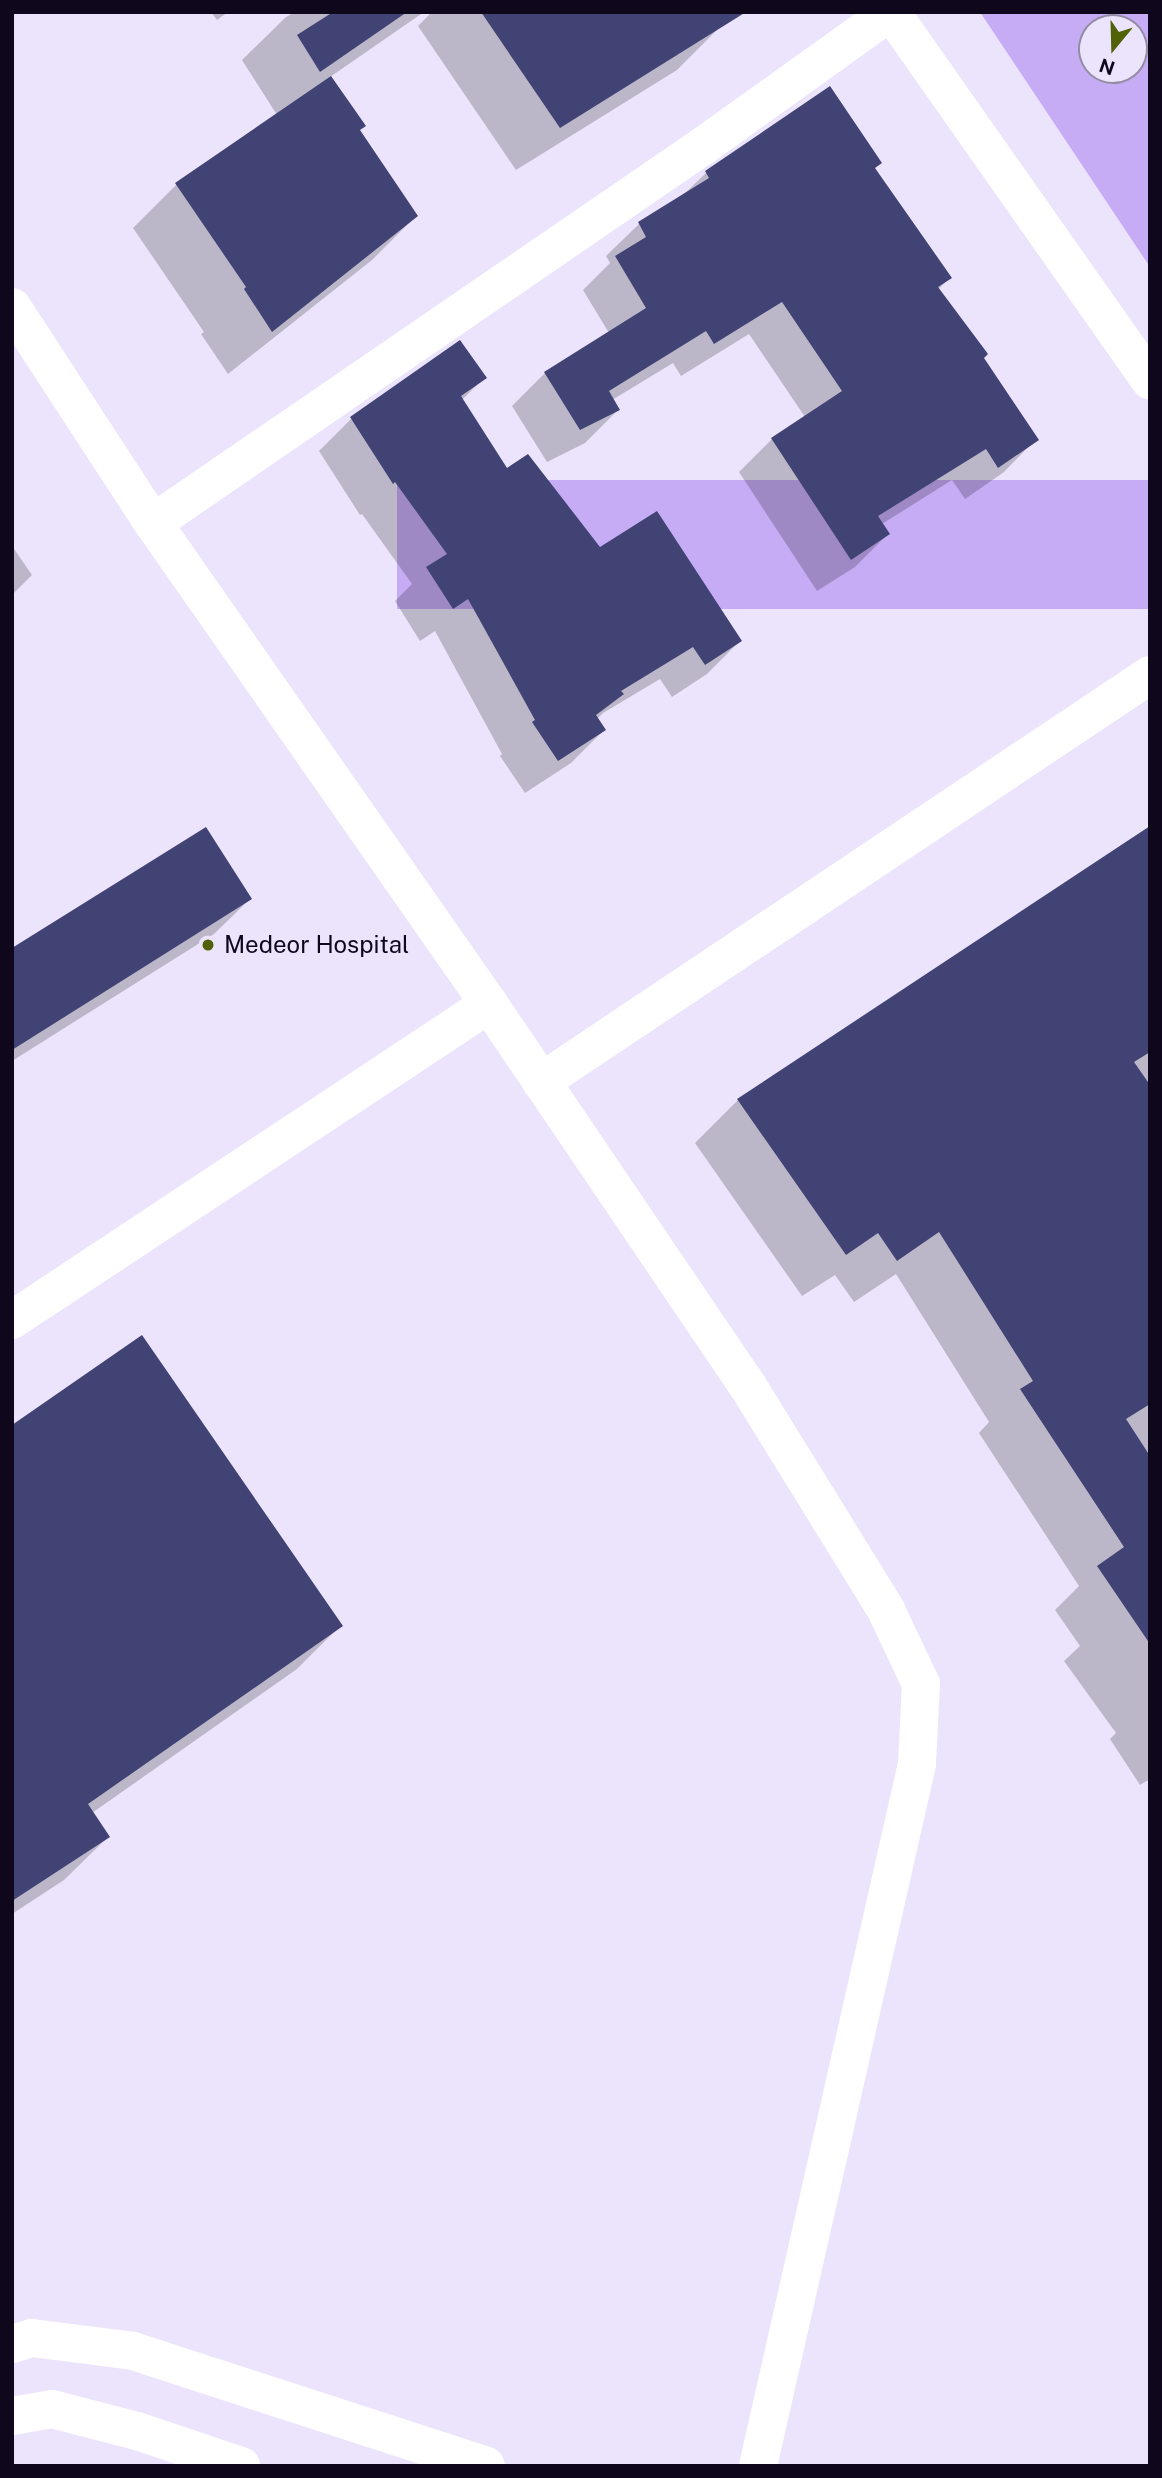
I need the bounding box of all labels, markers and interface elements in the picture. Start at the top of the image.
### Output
north arrow [1078,14,1148,84]
text: N [1096,54,1117,80]
place label: Medeor Hospital [224,931,409,959]
marker: Medeor Hospital [198,935,218,955]

